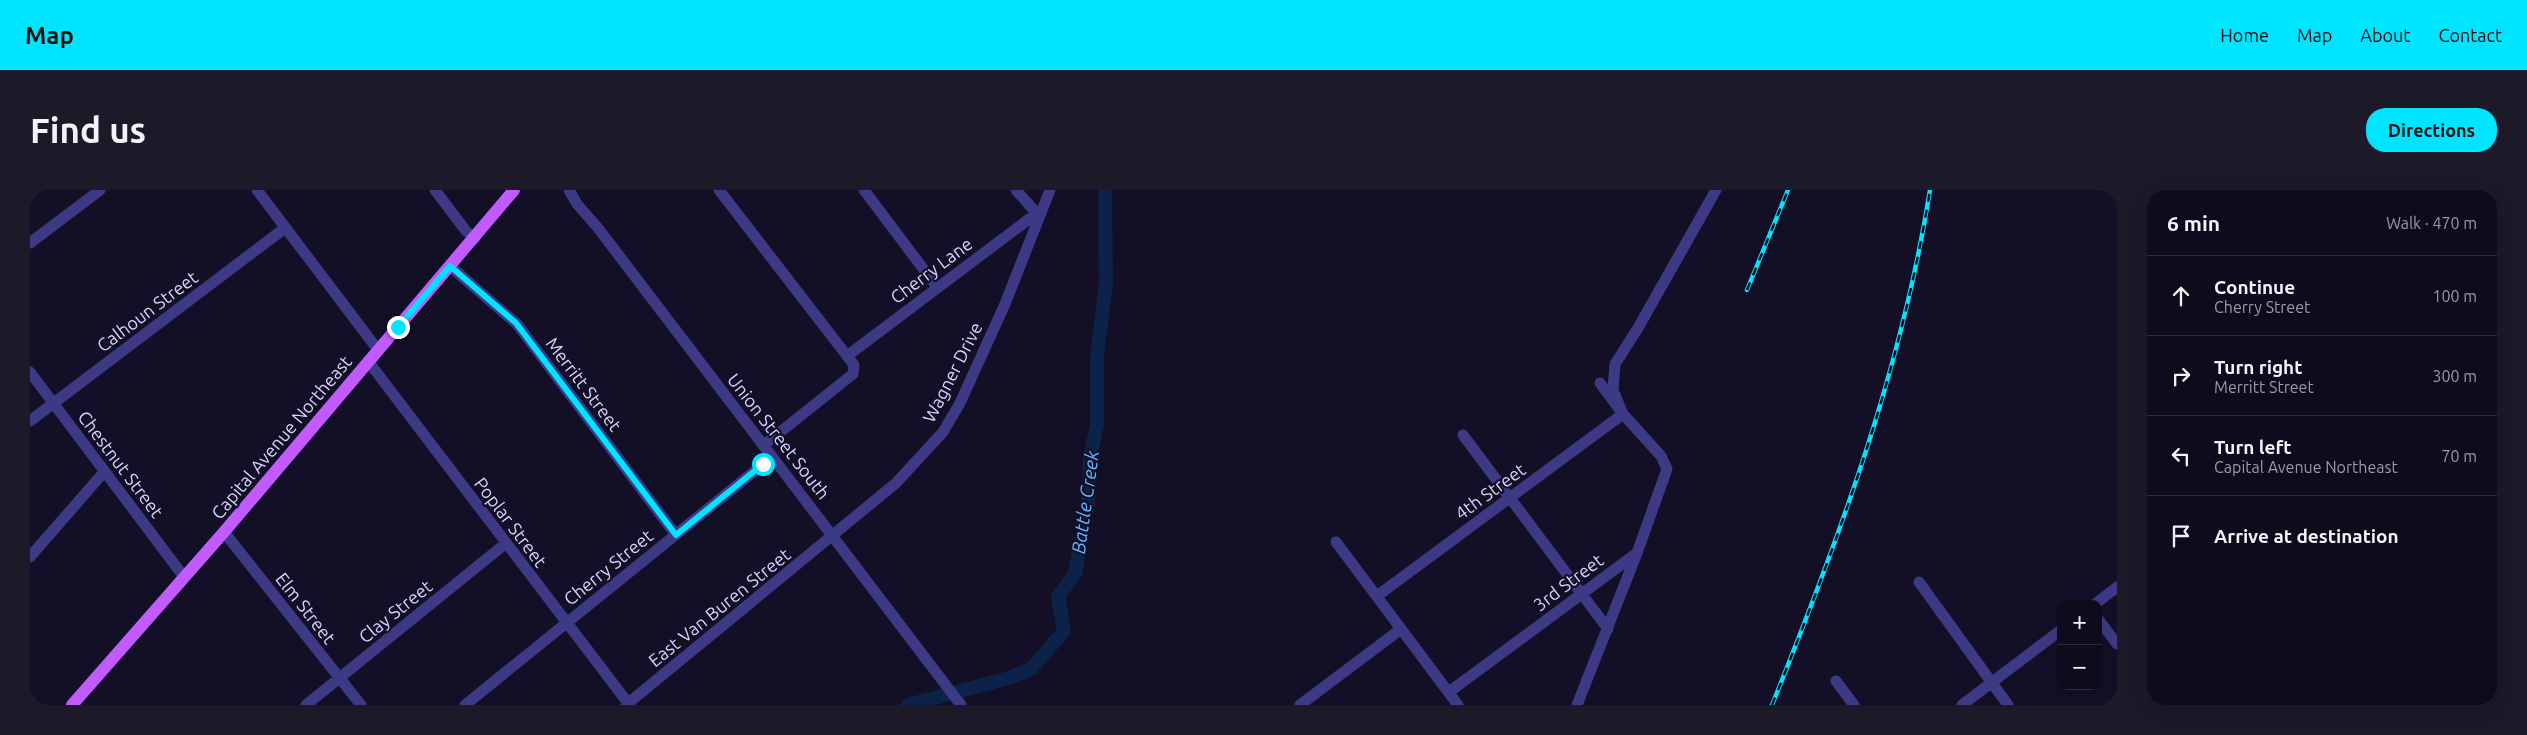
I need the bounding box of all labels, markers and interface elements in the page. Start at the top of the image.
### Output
text: Map [25,22,74,49]
text: Home [2220,25,2269,45]
text: Map [2297,25,2332,45]
text: About [2360,25,2410,45]
text: Contact [2438,25,2502,45]
button: Directions [2366,108,2497,152]
text: Find us [30,110,146,150]
text: 6 min [2167,211,2220,235]
text: Walk · 470 m [2386,214,2477,232]
street label: Cherry Lane [886,233,976,307]
street label: Calhoun Street [93,267,201,355]
text: Continue [2214,276,2295,298]
icon: ahead [2167,282,2195,310]
text: 100 m [2432,287,2477,305]
text: Cherry Street [2214,298,2310,316]
route end [387,316,410,339]
street label: Wagner Drive [918,319,986,425]
street label: Merritt Street [542,333,626,435]
street label: Capital Avenue Northeast [207,351,355,523]
text: Turn right [2214,356,2302,378]
icon: right [2167,362,2195,390]
text: 300 m [2432,367,2477,385]
street label: Union Street South [724,369,834,503]
text: Merritt Street [2214,378,2314,396]
street label: Chestnut Street [74,407,168,521]
text: Turn left [2214,436,2292,458]
icon: left [2167,442,2195,470]
text: 70 m [2441,447,2477,465]
water label: Battle Creek [1067,449,1103,555]
route start [752,453,775,476]
text: Capital Avenue Northeast [2214,458,2398,476]
street label: 4th Street [1451,459,1529,523]
street label: Poplar Street [471,473,551,571]
icon: arrive [2167,522,2195,550]
street label: Cherry Street [560,525,656,609]
text: Arrive at destination [2214,525,2399,547]
street label: East Van Buren Street [644,544,794,670]
street label: 3rd Street [1529,549,1607,615]
street label: Elm Street [272,568,340,648]
street label: Clay Street [354,576,436,646]
map controls [2057,600,2102,690]
button: + [2057,600,2102,645]
button: − [2057,645,2102,690]

